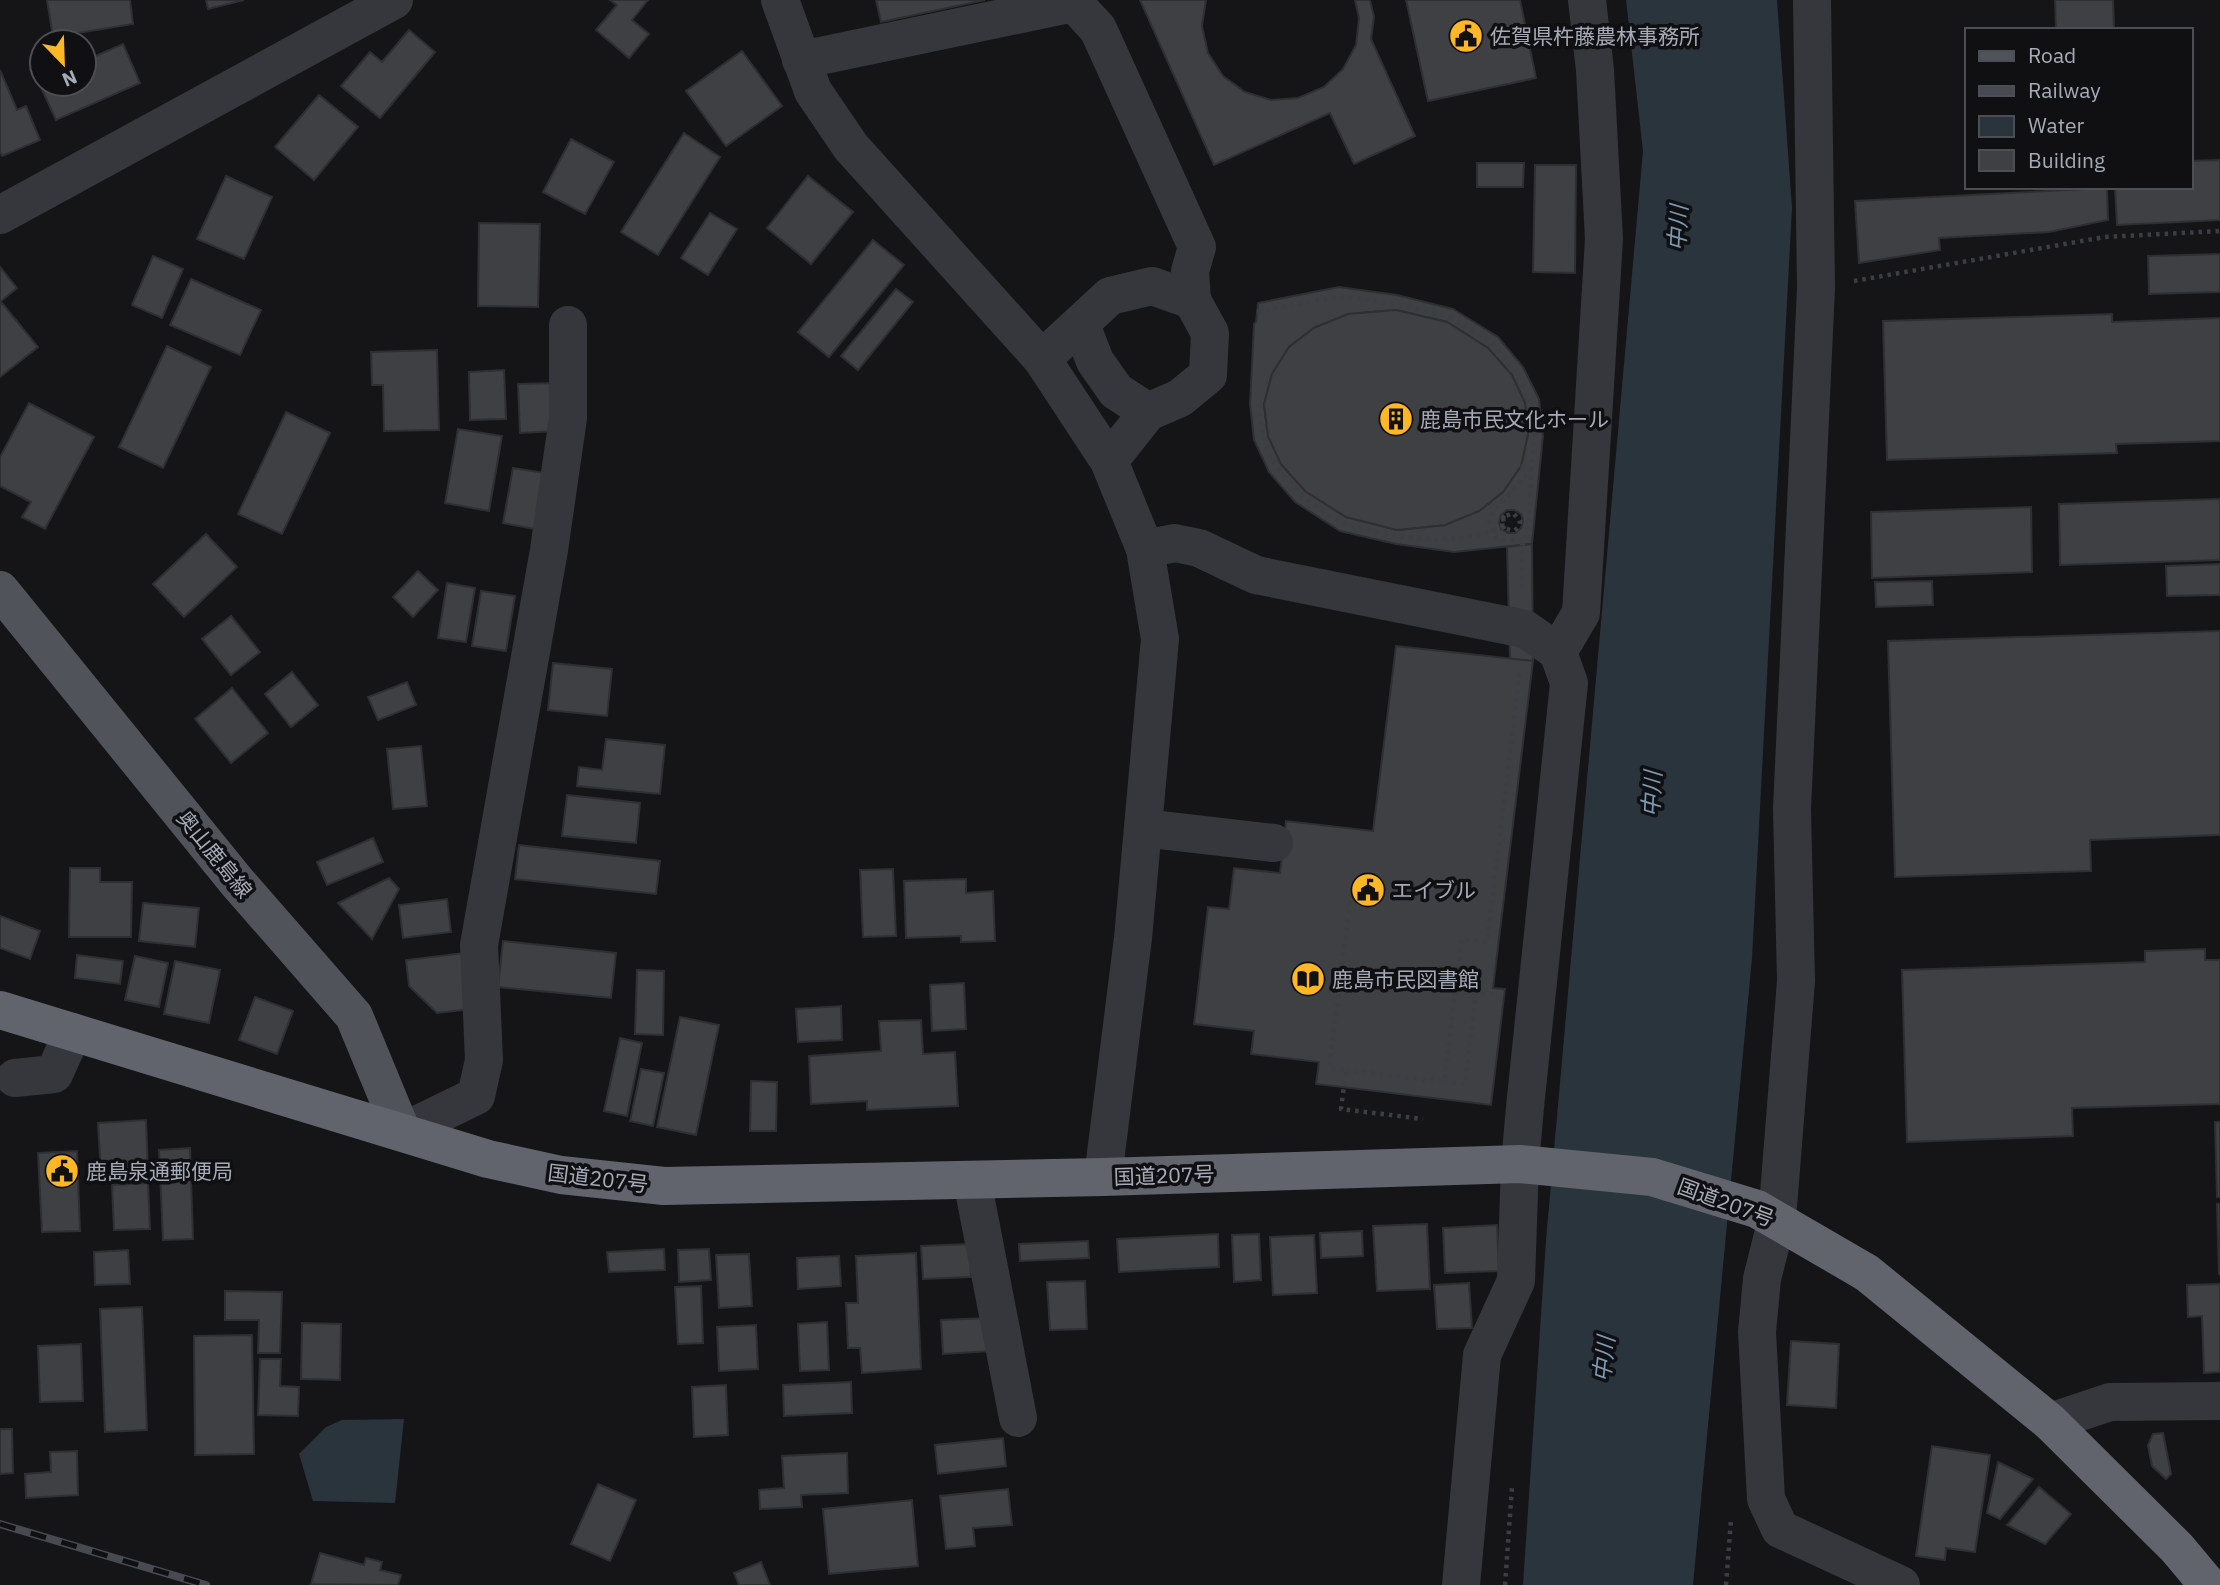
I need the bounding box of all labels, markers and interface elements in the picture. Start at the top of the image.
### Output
public building icon: 佐賀県杵藤農林事務所 [1447,17,1485,55]
place label: 佐賀県杵藤農林事務所 [1490,22,1700,50]
north arrow [28,28,98,98]
legend [1965,28,2192,189]
text: Road [2028,41,2076,69]
text: N [59,65,81,92]
text: Railway [2028,76,2101,104]
text: Water [2028,111,2085,139]
text: Building [2028,146,2105,174]
water label: 中川 [1661,201,1693,252]
building icon: 鹿島市民文化ホール [1377,400,1415,438]
place label: 鹿島市民文化ホール [1420,405,1609,433]
water label: 中川 [1635,767,1667,818]
street label: 奥山鹿島線 [171,804,259,904]
public building icon: エイブル [1349,871,1387,909]
place label: エイブル [1392,876,1476,904]
library icon: 鹿島市民図書館 [1289,960,1327,998]
place label: 鹿島市民図書館 [1332,965,1479,993]
public building icon: 鹿島泉通郵便局 [43,1152,81,1190]
place label: 鹿島泉通郵便局 [86,1157,233,1185]
street label: 国道207号 [546,1158,650,1198]
street label: 国道207号 [1113,1159,1215,1191]
street label: 国道207号 [1674,1172,1778,1232]
water label: 中川 [1586,1332,1621,1383]

